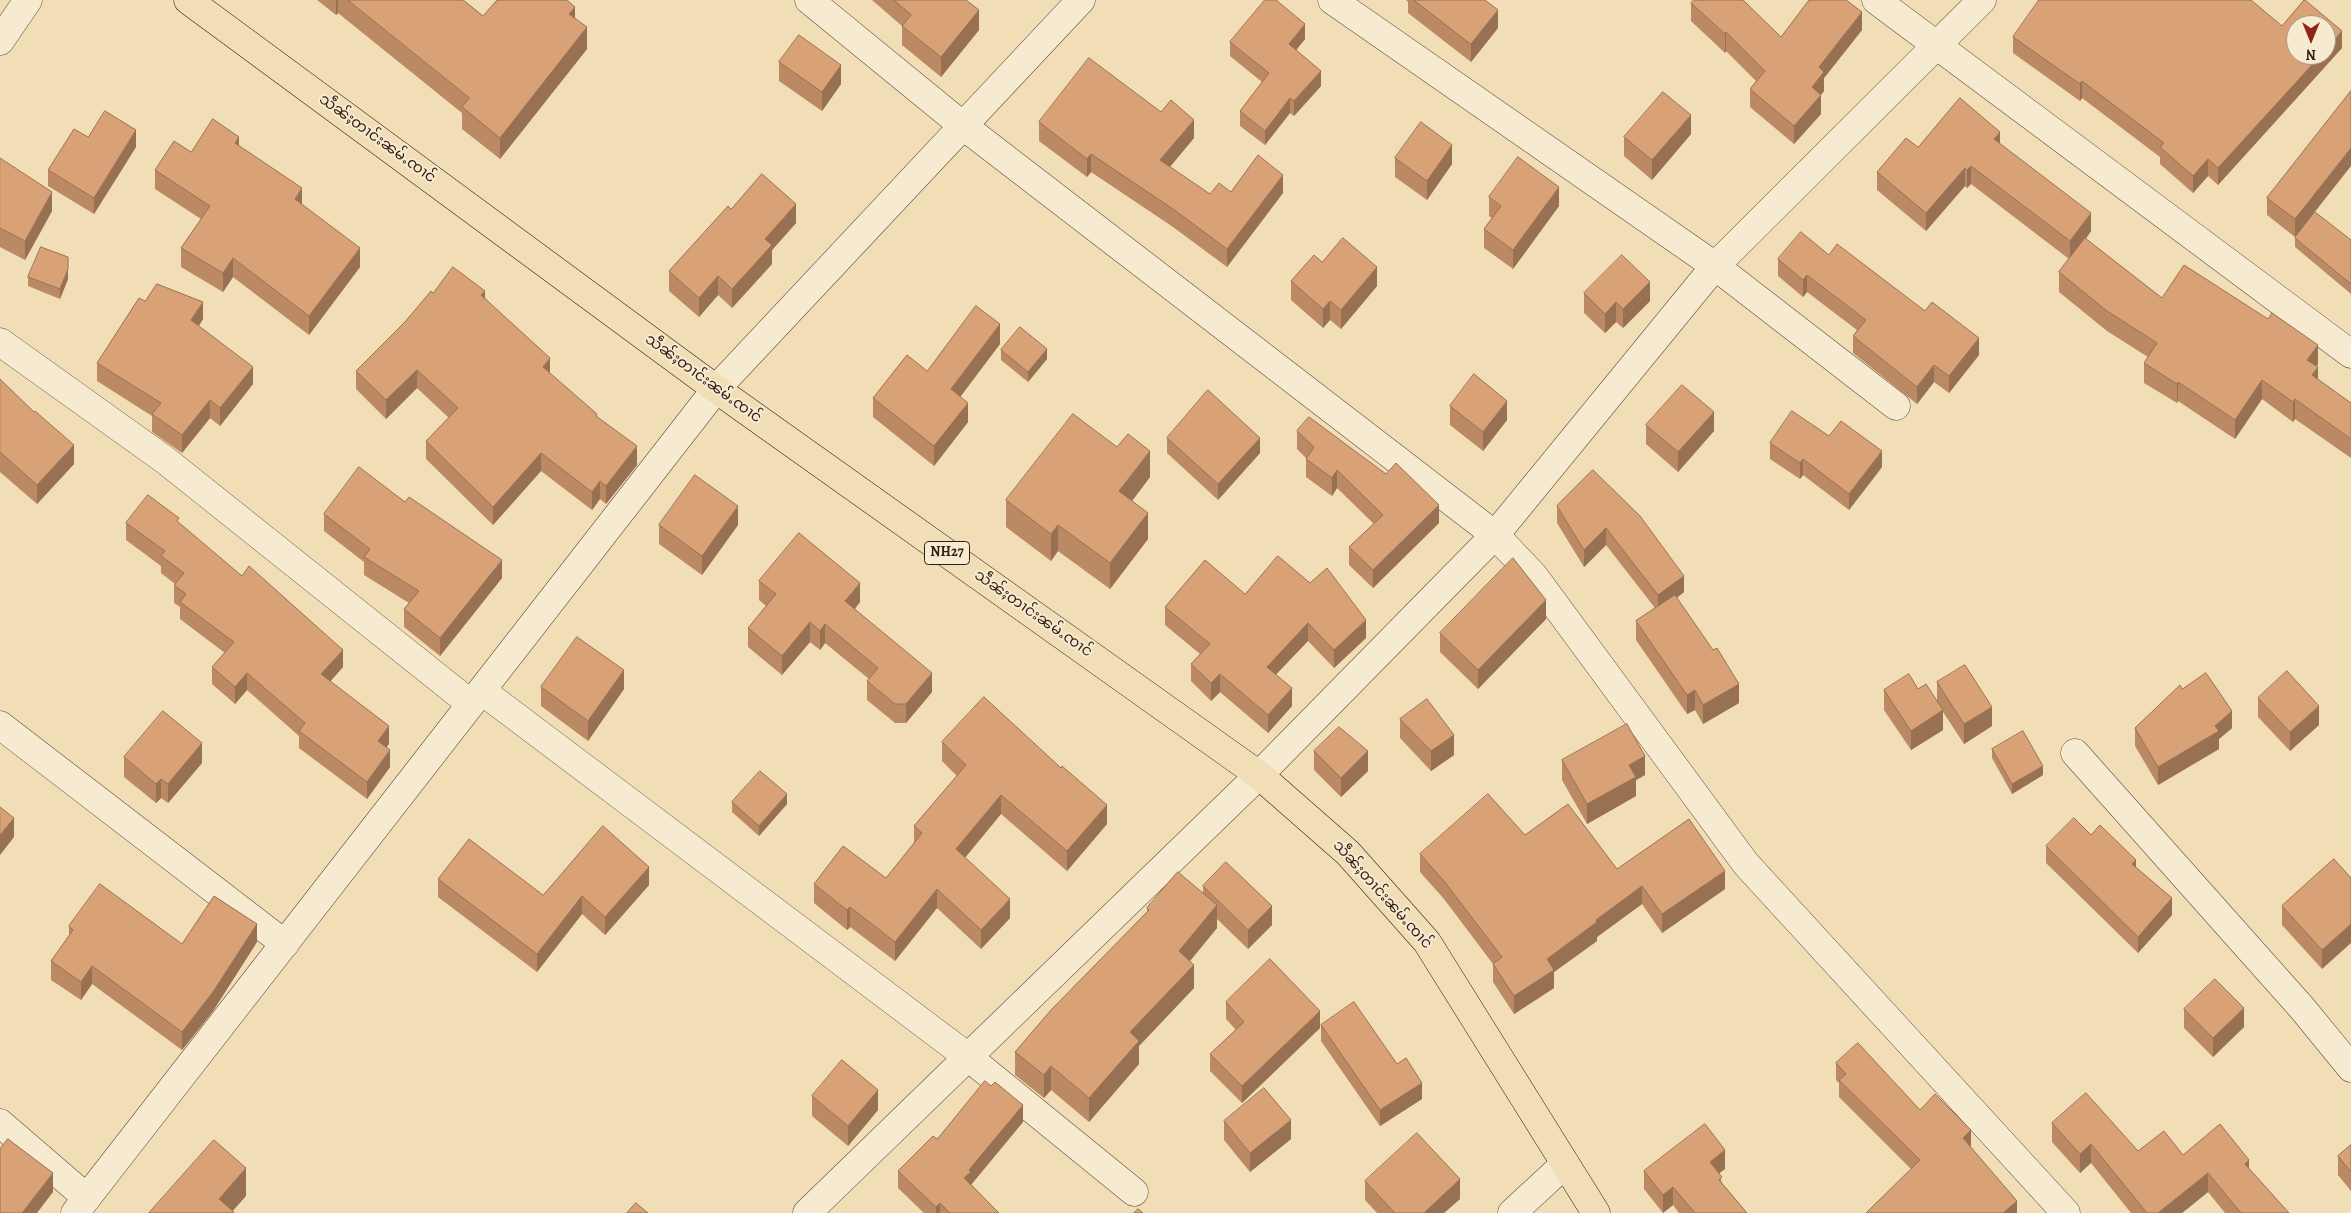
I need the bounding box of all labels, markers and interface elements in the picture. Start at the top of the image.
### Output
north arrow [2286,15,2336,65]
text: N [2306,45,2316,64]
street label: သဵၼ်ႈတၢင်းၼမ်ႉၸၢင် [315,91,439,187]
street label: သဵၼ်ႈတၢင်းၼမ်ႉၸၢင် [641,331,765,427]
road number: NH27 [924,542,970,564]
street label: သဵၼ်ႈတၢင်းၼမ်ႉၸၢင် [971,567,1095,661]
street label: သဵၼ်ႈတၢင်းၼမ်ႉၸၢင် [1329,837,1435,953]

